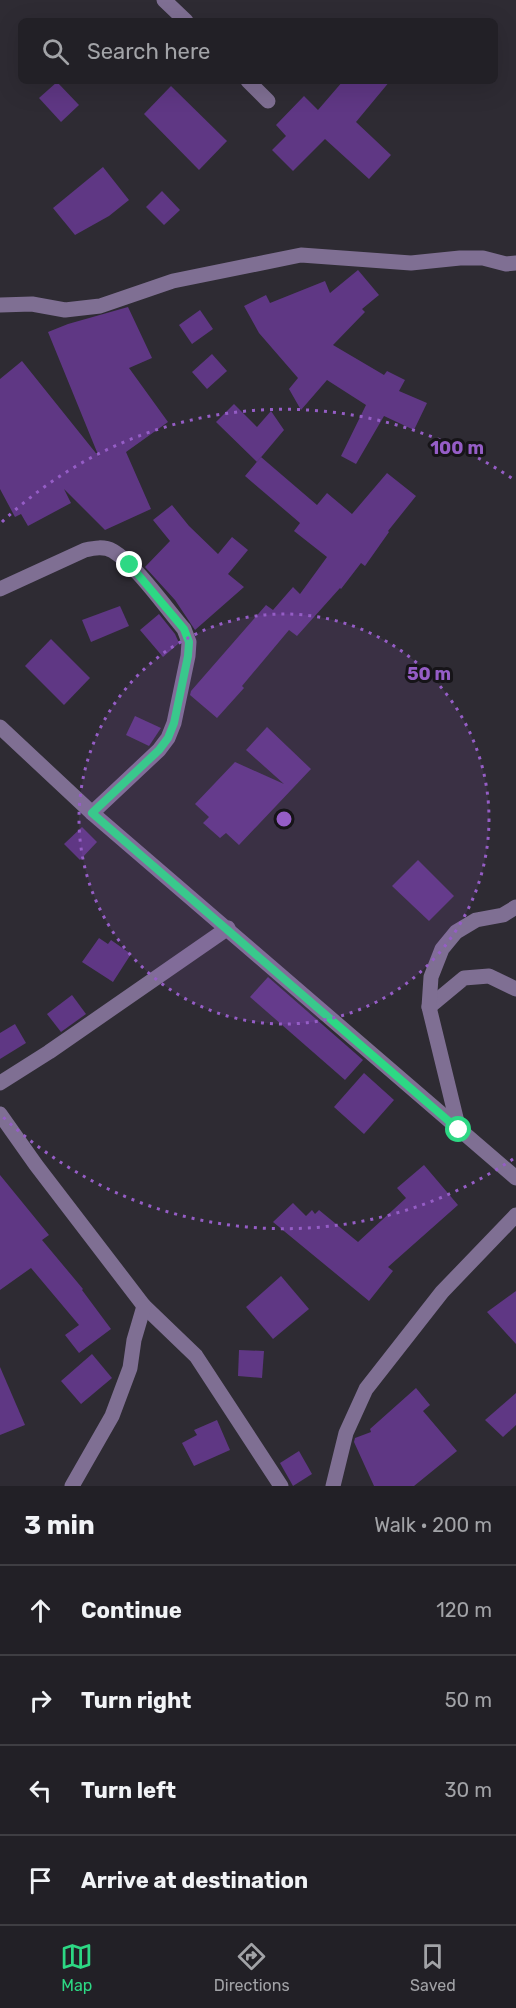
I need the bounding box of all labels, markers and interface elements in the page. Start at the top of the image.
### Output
search box [18,18,498,84]
icon: search [39,35,72,68]
text: Search here [87,38,210,65]
text: 100 m [430,437,484,459]
route end [116,551,142,577]
text: 50 m [407,663,451,685]
centre of rings [274,809,294,829]
route start [445,1116,471,1142]
text: 3 min [24,1510,95,1541]
text: Walk · 200 m [374,1513,492,1537]
icon: ahead [24,1594,57,1627]
text: Continue [81,1597,182,1624]
text: 120 m [436,1598,492,1622]
icon: right [24,1684,57,1717]
text: Turn right [81,1687,191,1714]
text: 50 m [445,1688,492,1712]
icon: left [24,1774,57,1807]
text: Turn left [81,1777,176,1804]
text: 30 m [445,1778,492,1802]
icon: arrive [24,1864,57,1897]
text: Arrive at destination [81,1867,308,1894]
tab: Map [60,1940,93,1995]
tab: Directions [214,1940,290,1995]
tab: Saved [410,1940,456,1995]

